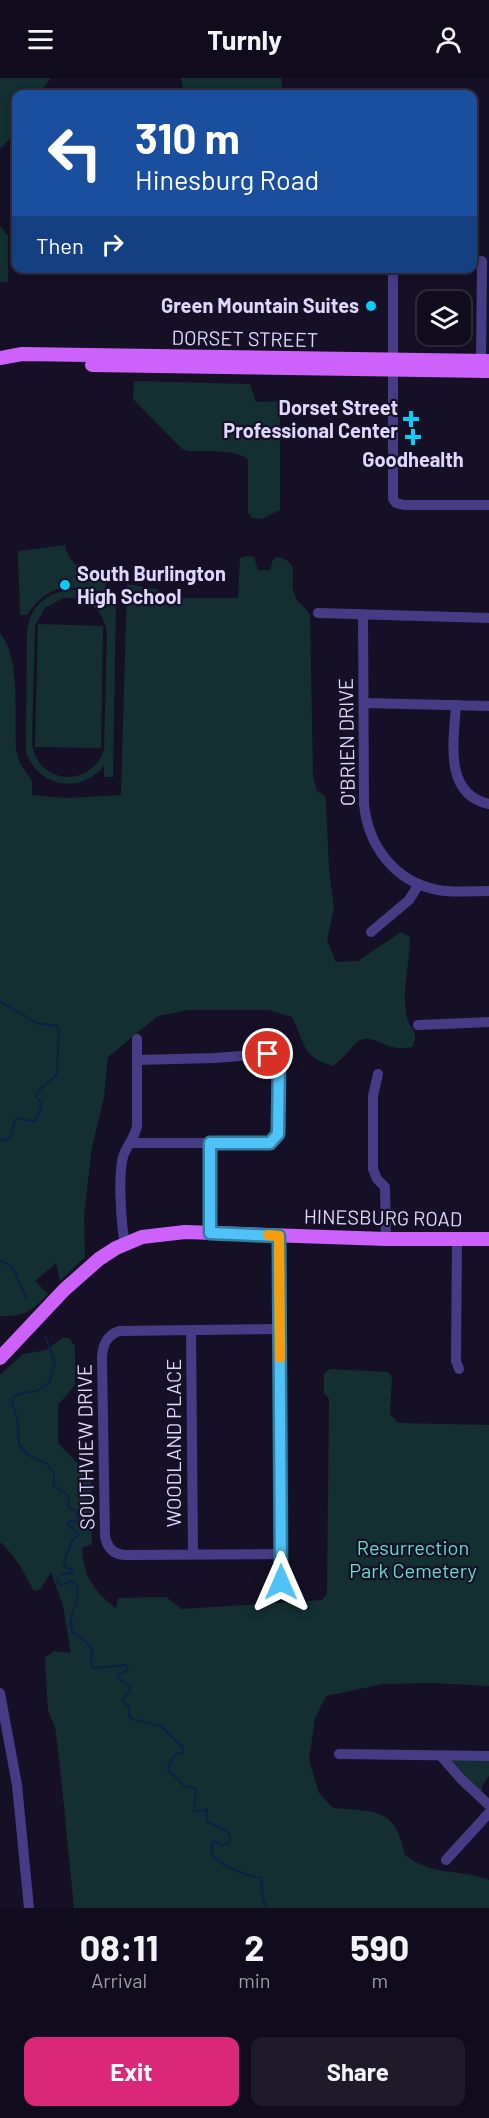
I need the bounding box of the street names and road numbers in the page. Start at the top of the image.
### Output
street label: DORSET STREET [172,325,319,351]
street label: O'BRIEN DRIVE [333,678,359,806]
street label: HINESBURG ROAD [304,1204,462,1230]
street label: WOODLAND PLACE [161,1359,185,1527]
street label: SOUTHVIEW DRIVE [72,1364,98,1530]

